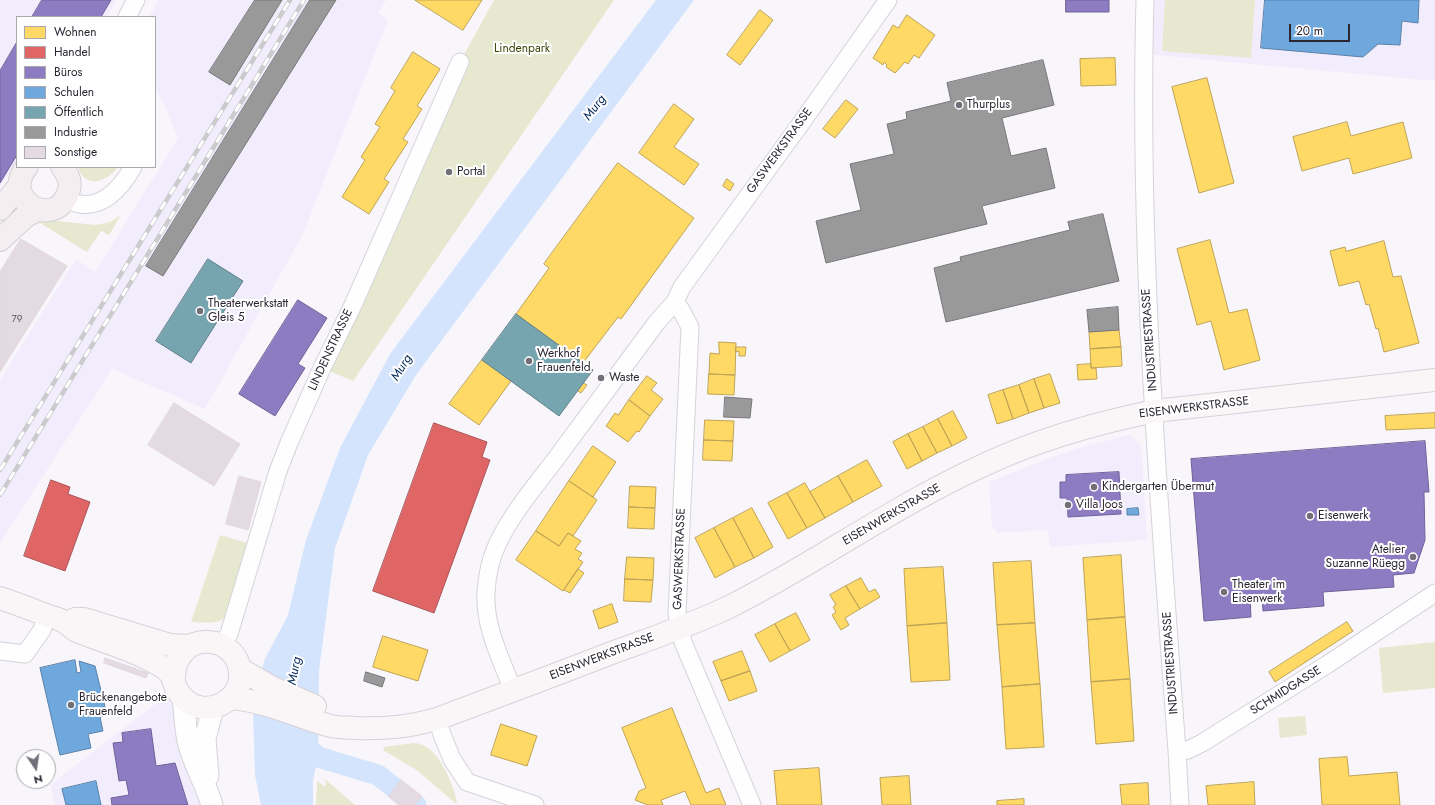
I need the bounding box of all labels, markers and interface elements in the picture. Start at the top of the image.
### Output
legend [16,16,156,168]
scale bar [1291,16,1352,42]
text: 20 m [1296,22,1323,40]
text: Wohnen [54,23,97,41]
park label: Lindenpark [494,42,550,56]
text: Handel [54,43,90,61]
text: Büros [54,63,82,81]
text: Schulen [54,83,94,101]
water label: Murg [580,92,610,124]
place label: Thurplus [967,98,1010,112]
marker: Thurplus [954,100,964,110]
text: Öffentlich [54,103,104,121]
street label: GASWERKSTRASSE [744,106,816,196]
text: Industrie [54,123,98,141]
text: Sonstige [54,143,97,161]
place label: Portal [457,165,485,179]
marker: Portal [444,167,454,177]
street label: INDUSTRIESTRASSE [1139,288,1161,392]
place label: Theaterwerkstatt Gleis 5 [208,297,288,325]
marker: Theaterwerkstatt Gleis 5 [195,306,205,316]
street label: LINDENSTRASSE [306,307,356,393]
house number: 79 [11,314,23,326]
place label: Werkhof Frauenfeld [537,347,591,375]
water label: Murg [388,352,416,384]
marker: Werkhof Frauenfeld [524,356,534,366]
place label: Waste [609,371,639,385]
marker: Waste [596,373,606,383]
street label: EISENWERKSTRASSE [1138,394,1250,422]
place label: Kindergarten Übermut [1102,480,1214,494]
street label: EISENWERKSTRASSE [841,481,943,549]
marker: Kindergarten Übermut [1089,482,1099,492]
place label: Villa Joos [1076,498,1123,512]
marker: Villa Joos [1063,500,1073,510]
street label: GASWERKSTRASSE [671,508,689,610]
place label: Eisenwerk [1318,509,1369,523]
marker: Eisenwerk [1305,511,1315,521]
place label: Atelier Suzanne Rüegg [1326,543,1405,571]
marker: Atelier Suzanne Rüegg [1408,552,1418,562]
place label: Theater im Eisenwerk [1232,578,1285,606]
marker: Theater im Eisenwerk [1219,587,1229,597]
street label: INDUSTRIESTRASSE [1160,611,1182,715]
street label: EISENWERKSTRASSE [548,630,656,684]
water label: Murg [285,656,305,686]
street label: SCHMIDGASSE [1248,663,1324,719]
place label: Brückenangebote Frauenfeld [79,691,167,719]
marker: Brückenangebote Frauenfeld [66,700,76,710]
north arrow [16,749,56,789]
text: N [32,771,45,788]

